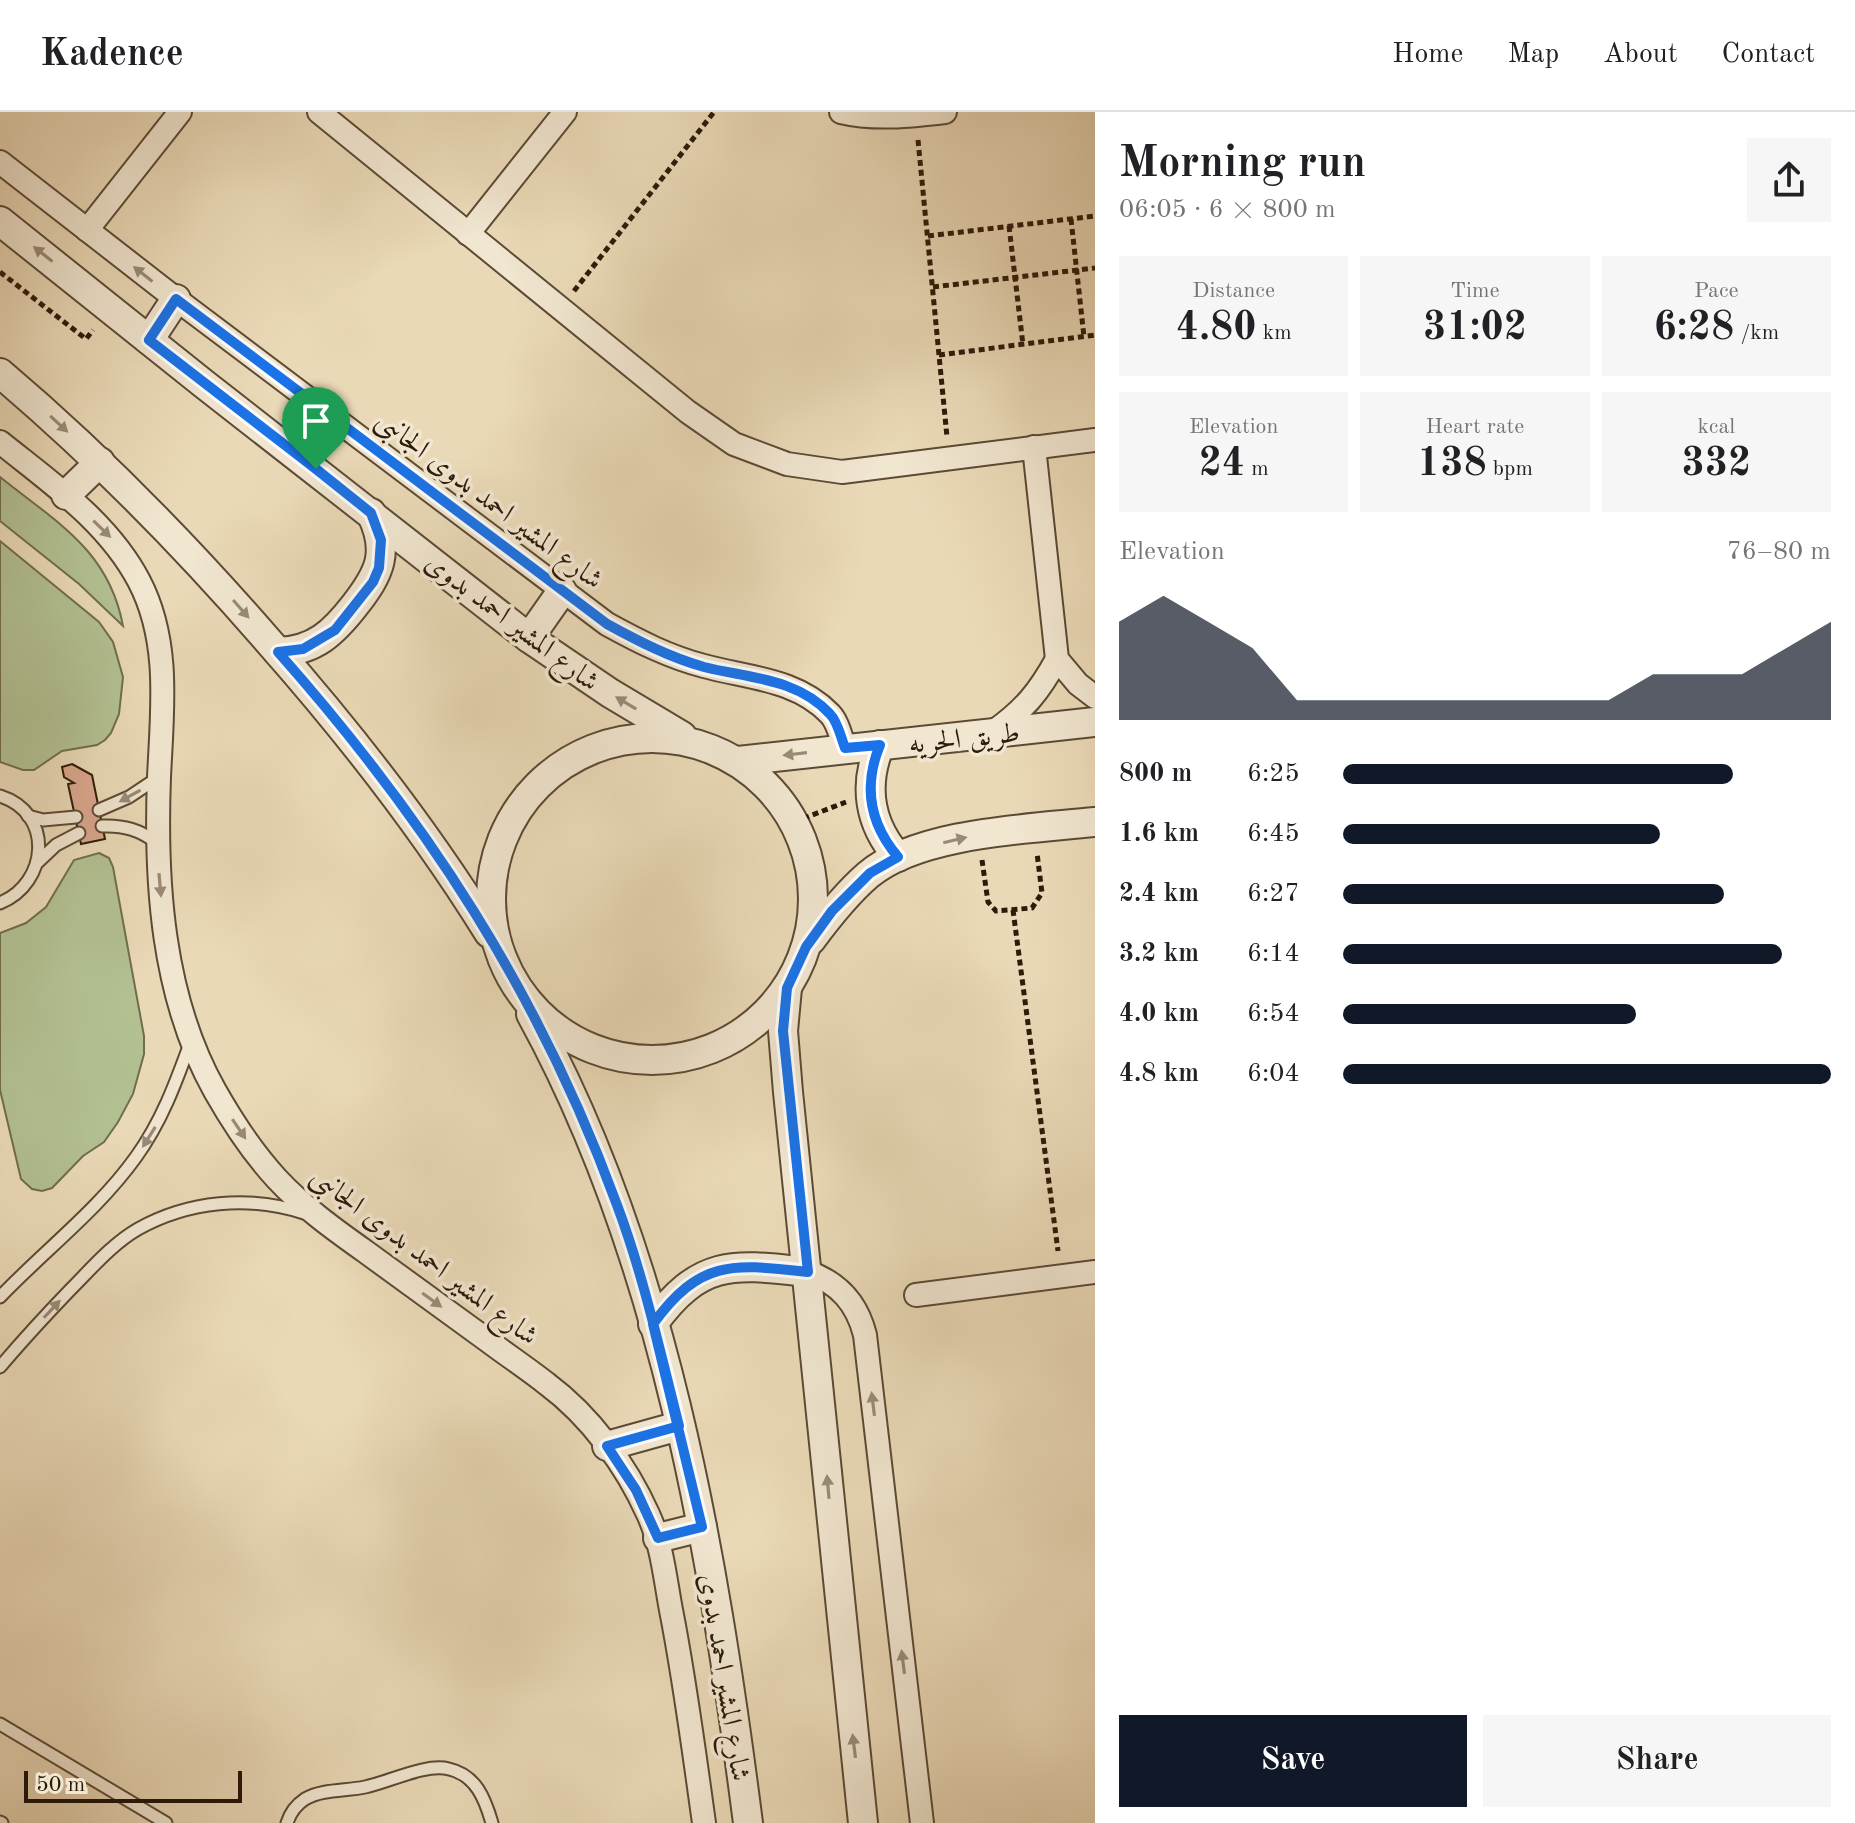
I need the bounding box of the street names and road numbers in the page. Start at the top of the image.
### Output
street label: شارع المشير احمد بدوى الجانبى [365,407,607,601]
street label: شارع المشير احمد بدوى [415,549,603,703]
street label: طريق الحريه [907,720,1021,761]
street label: شارع المشير احمد بدوى الجانبى [300,1163,542,1357]
street label: شارع المشير احمد بدوى [686,1572,753,1784]

